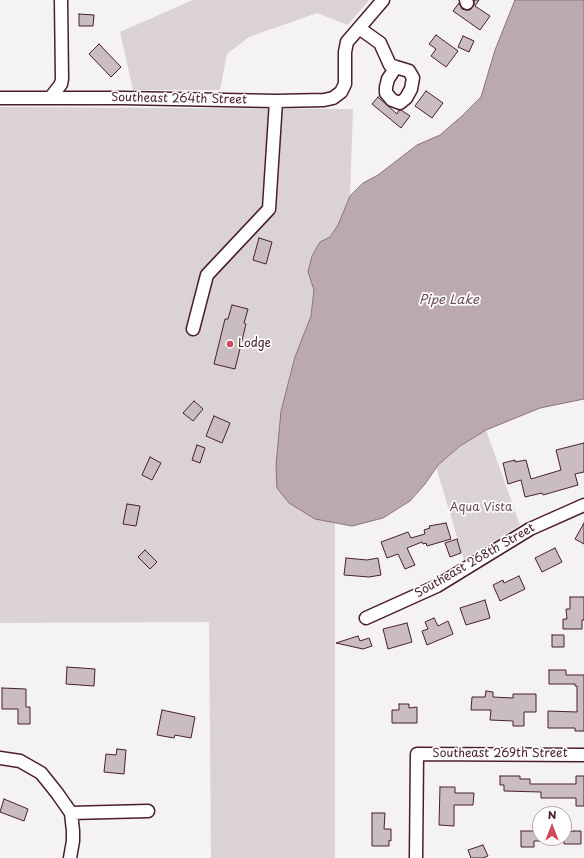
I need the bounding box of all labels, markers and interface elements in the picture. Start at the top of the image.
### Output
street label: Southeast 264th Street [111,91,247,107]
water label: Pipe Lake [419,292,479,308]
place label: Lodge [238,337,271,351]
marker: Lodge [225,339,235,349]
park label: Aqua Vista [450,501,512,515]
street label: Southeast 268th Street [413,521,537,601]
street label: Southeast 269th Street [432,747,568,761]
north arrow [532,806,572,846]
text: N [548,806,556,823]

